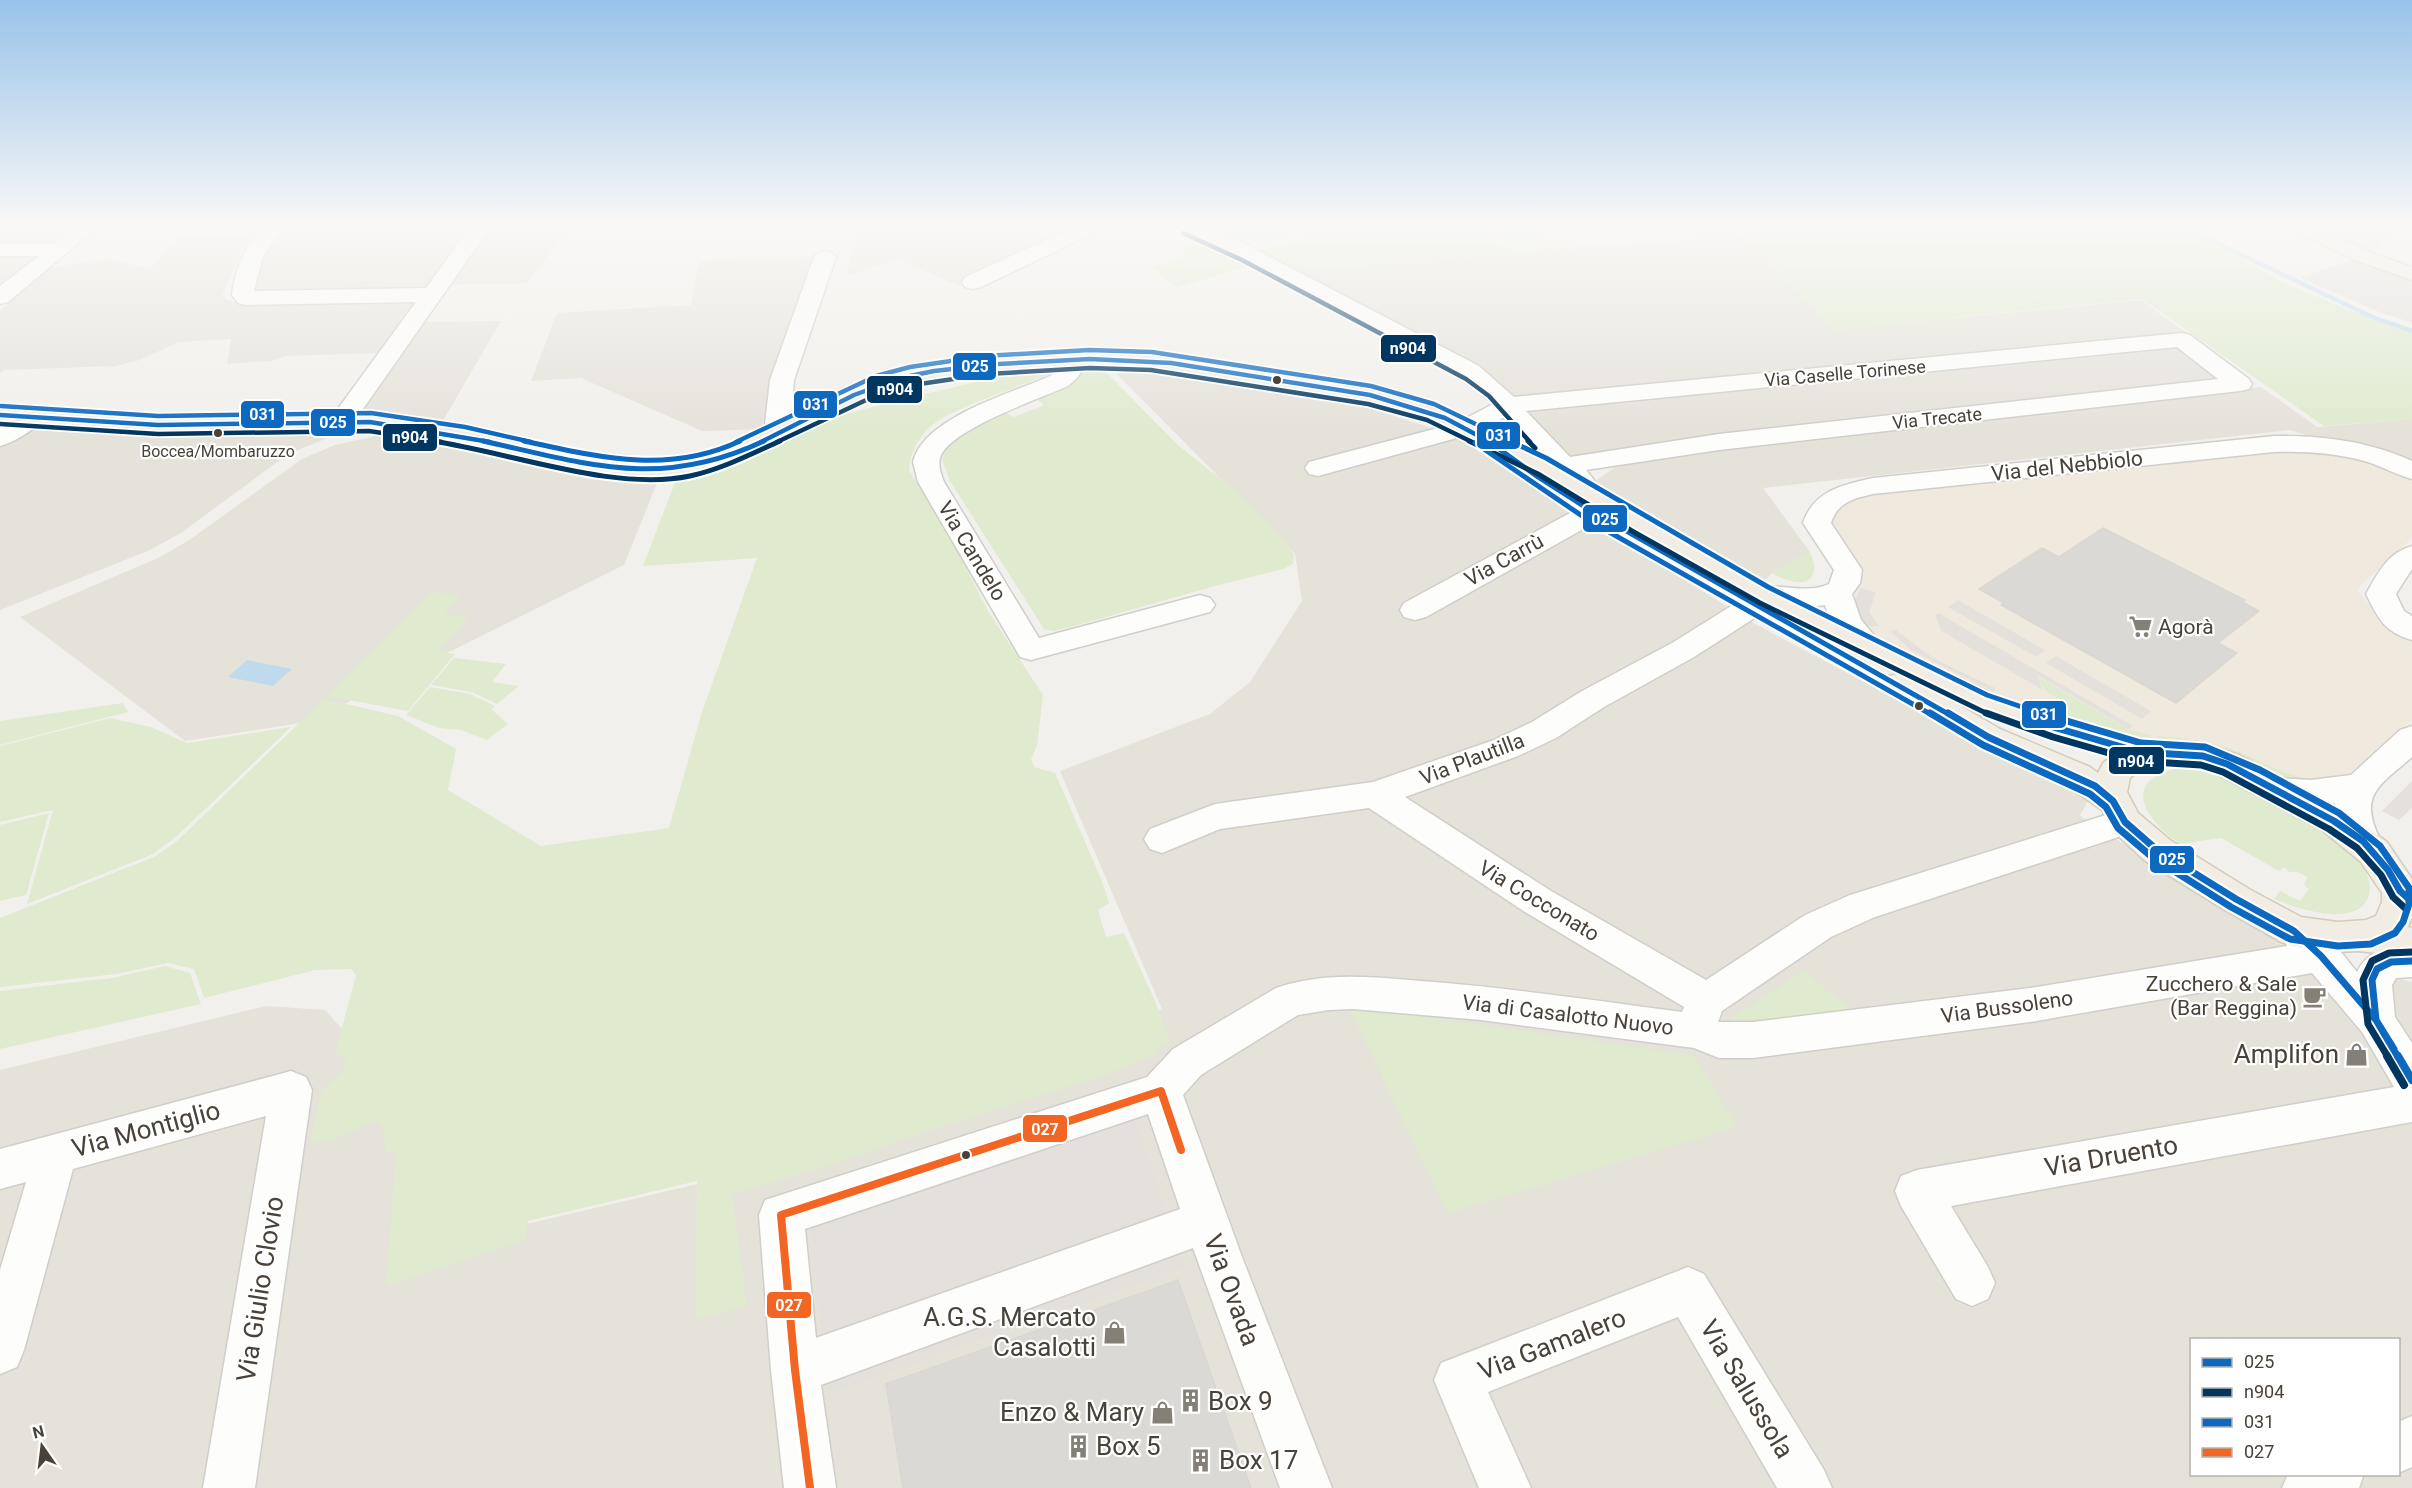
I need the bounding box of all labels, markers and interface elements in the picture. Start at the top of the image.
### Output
line badge: n904 [1380,334,1437,363]
text: n904 [1390,339,1426,358]
line badge: 025 [952,352,997,381]
street label: Via Caselle Torinese [1764,355,1926,391]
text: 025 [961,357,989,376]
unlabelled marker [1271,374,1283,386]
line badge: n904 [866,375,923,404]
text: n904 [877,380,913,399]
line badge: 031 [793,390,838,419]
text: 031 [802,395,830,414]
line badge: 031 [240,400,285,429]
street label: Via Trecate [1891,403,1983,433]
text: 031 [249,405,277,424]
line badge: 025 [310,408,356,437]
text: 025 [319,413,347,432]
line badge: 031 [1476,421,1521,450]
line badge: n904 [382,423,438,452]
text: 031 [1485,426,1513,445]
marker: Boccea/Mombaruzzo [212,427,224,439]
text: n904 [392,428,428,447]
place label: Boccea/Mombaruzzo [141,442,295,461]
street label: Via del Nebbiolo [1990,446,2144,486]
street label: Via Candelo [933,497,1011,605]
line badge: 025 [1582,504,1628,533]
text: 025 [1591,510,1619,529]
street label: Via Carrù [1461,529,1547,591]
supermarket icon: Agorà [2127,614,2153,640]
place label: Agorà [2158,615,2214,639]
unlabelled marker [1913,700,1925,712]
line badge: 031 [2021,700,2067,729]
text: 031 [2030,705,2058,724]
street label: Via Plautilla [1416,728,1528,790]
line badge: n904 [2108,746,2165,775]
text: n904 [2118,752,2154,771]
line badge: 025 [2149,845,2195,874]
text: 025 [2158,850,2186,869]
street label: Via Cocconato [1474,856,1604,946]
place label: Zucchero & Sale (Bar Reggina) [2146,972,2297,1020]
cafe icon: Zucchero & Sale (Bar Reggina) [2302,983,2328,1009]
street label: Via Bussoleno [1939,986,2075,1028]
street label: Via di Casalotto Nuovo [1461,990,1675,1040]
place label: Amplifon [2234,1039,2339,1069]
shop icon: Amplifon [2344,1041,2370,1067]
street label: Via Montiglio [69,1095,223,1163]
line badge: 027 [1022,1114,1068,1143]
text: 027 [1031,1120,1059,1139]
street label: Via Druento [2042,1130,2180,1182]
unlabelled marker [960,1149,972,1161]
street label: Via Giulio Clovio [231,1194,289,1384]
street label: Via Ovada [1198,1230,1266,1350]
line badge: 027 [766,1291,812,1319]
text: 027 [775,1296,803,1315]
place label: A.G.S. Mercato Casalotti [923,1302,1096,1362]
street label: Via Gamalero [1474,1302,1630,1386]
street label: Via Salussola [1694,1314,1800,1464]
shop icon: A.G.S. Mercato Casalotti [1101,1319,1127,1345]
legend [2190,1338,2400,1476]
text: 025 [2244,1351,2274,1372]
text: n904 [2244,1381,2284,1402]
place label: Box 9 [1208,1386,1273,1416]
building icon: Box 9 [1177,1388,1203,1414]
place label: Enzo & Mary [1000,1397,1144,1427]
shop icon: Enzo & Mary [1149,1399,1175,1425]
text: 031 [2244,1411,2274,1432]
north arrow [12,1416,72,1476]
text: N [31,1421,46,1443]
place label: Box 5 [1096,1431,1161,1461]
building icon: Box 5 [1065,1433,1091,1459]
text: 027 [2244,1441,2274,1462]
place label: Box 17 [1219,1445,1298,1475]
building icon: Box 17 [1188,1447,1214,1473]

